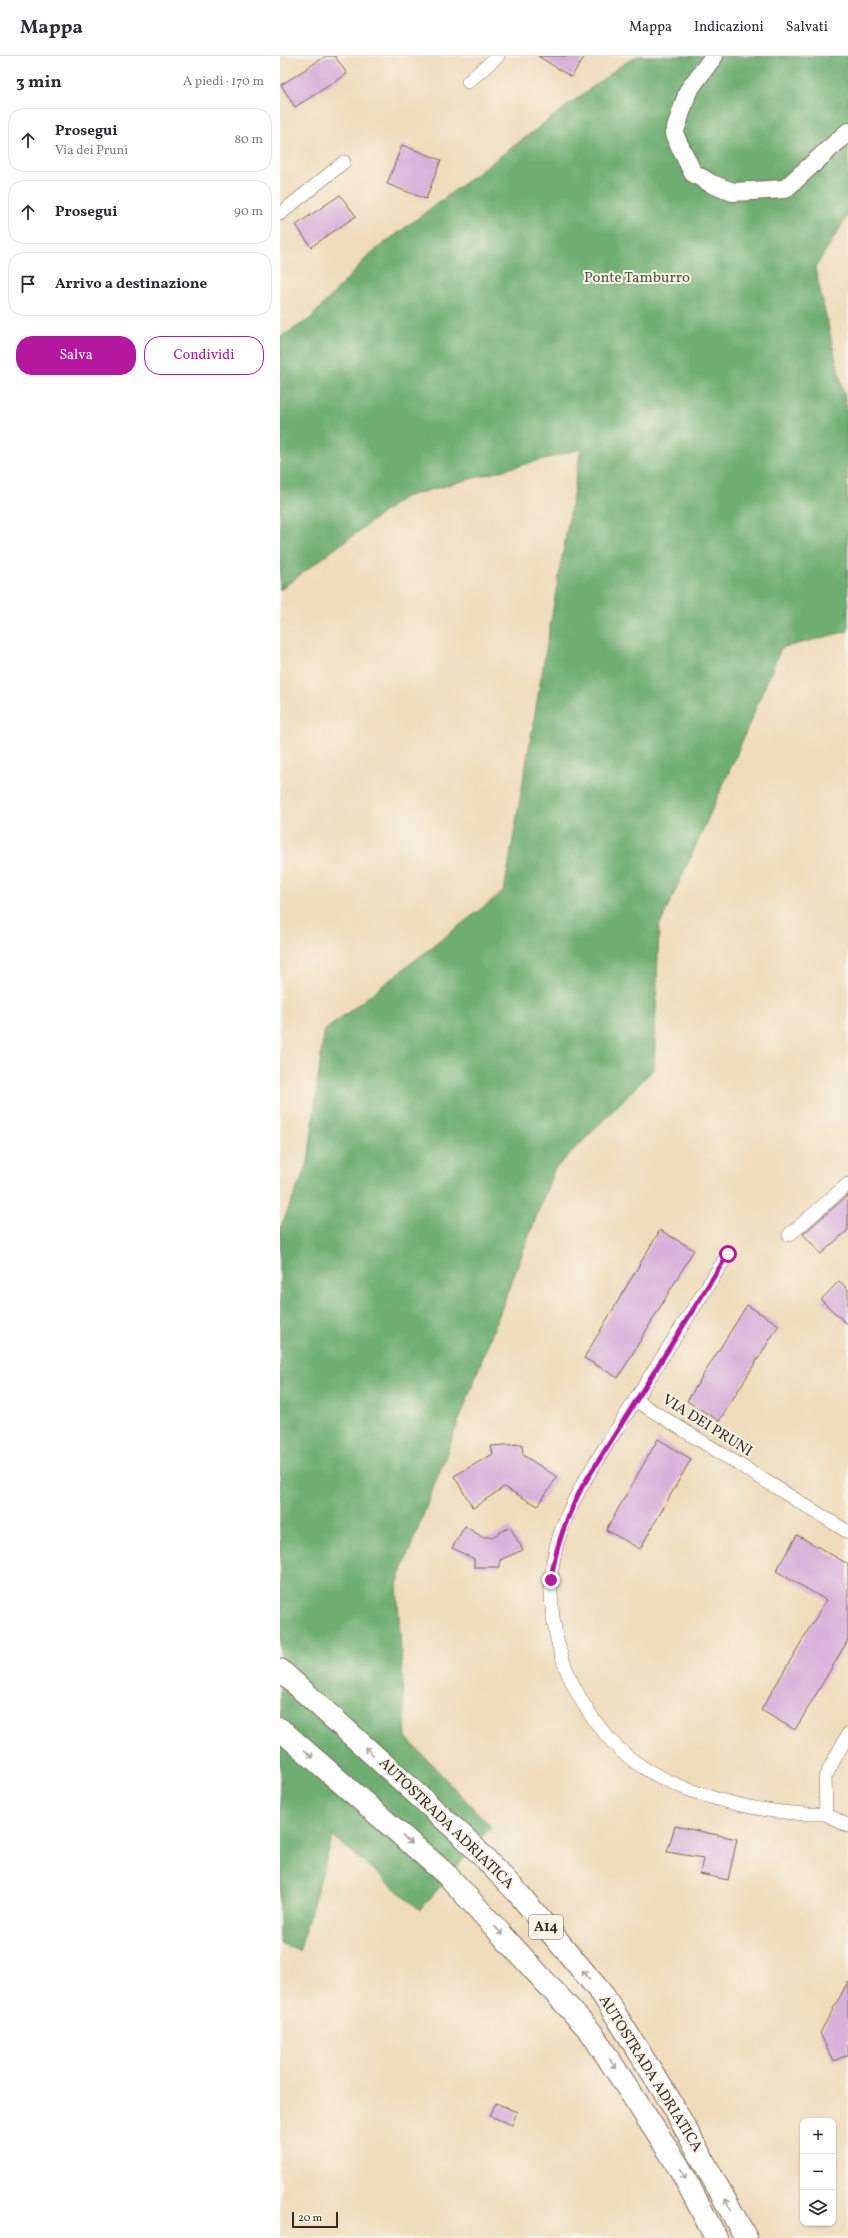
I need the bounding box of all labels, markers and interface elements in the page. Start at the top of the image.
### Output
text: Mappa [20,15,83,41]
text: Mappa [629,18,672,37]
text: Indicazioni [694,18,764,37]
text: Salvati [786,18,828,37]
text: 3 min [16,71,62,94]
text: A piedi · 170 m [183,73,264,91]
text: Prosegui [55,121,118,142]
icon: ahead [17,129,39,151]
text: 80 m [234,131,263,149]
text: Via dei Pruni [55,142,128,160]
icon: ahead [17,201,39,223]
text: Prosegui [55,202,118,223]
text: 90 m [234,203,263,221]
park label: Ponte Tamburro [584,268,690,289]
icon: arrive [17,273,39,295]
text: Arrivo a destinazione [55,274,207,295]
button: Salva [16,336,136,375]
button: Condividi [144,336,264,375]
route start [719,1245,737,1263]
street label: VIA DEI PRUNI [658,1390,756,1462]
route end [542,1571,560,1589]
one-way arrow [364,1746,374,1755]
one-way arrow [304,1750,315,1759]
street label: AUTOSTRADA ADRIATICA [374,1754,519,1895]
one-way arrow [402,1835,412,1844]
road number: A14 [529,1915,563,1939]
one-way arrow [494,1926,503,1936]
one-way arrow [581,1969,590,1980]
street label: AUTOSTRADA ADRIATICA [593,1992,707,2157]
one-way arrow [608,2059,617,2070]
map controls [800,2118,836,2226]
button: + [800,2118,836,2154]
button: − [800,2154,836,2190]
one-way arrow [679,2168,687,2180]
button: layers [800,2190,836,2226]
one-way arrow [723,2198,731,2210]
scale bar [292,2210,338,2229]
text: 20 m [298,2211,322,2226]

